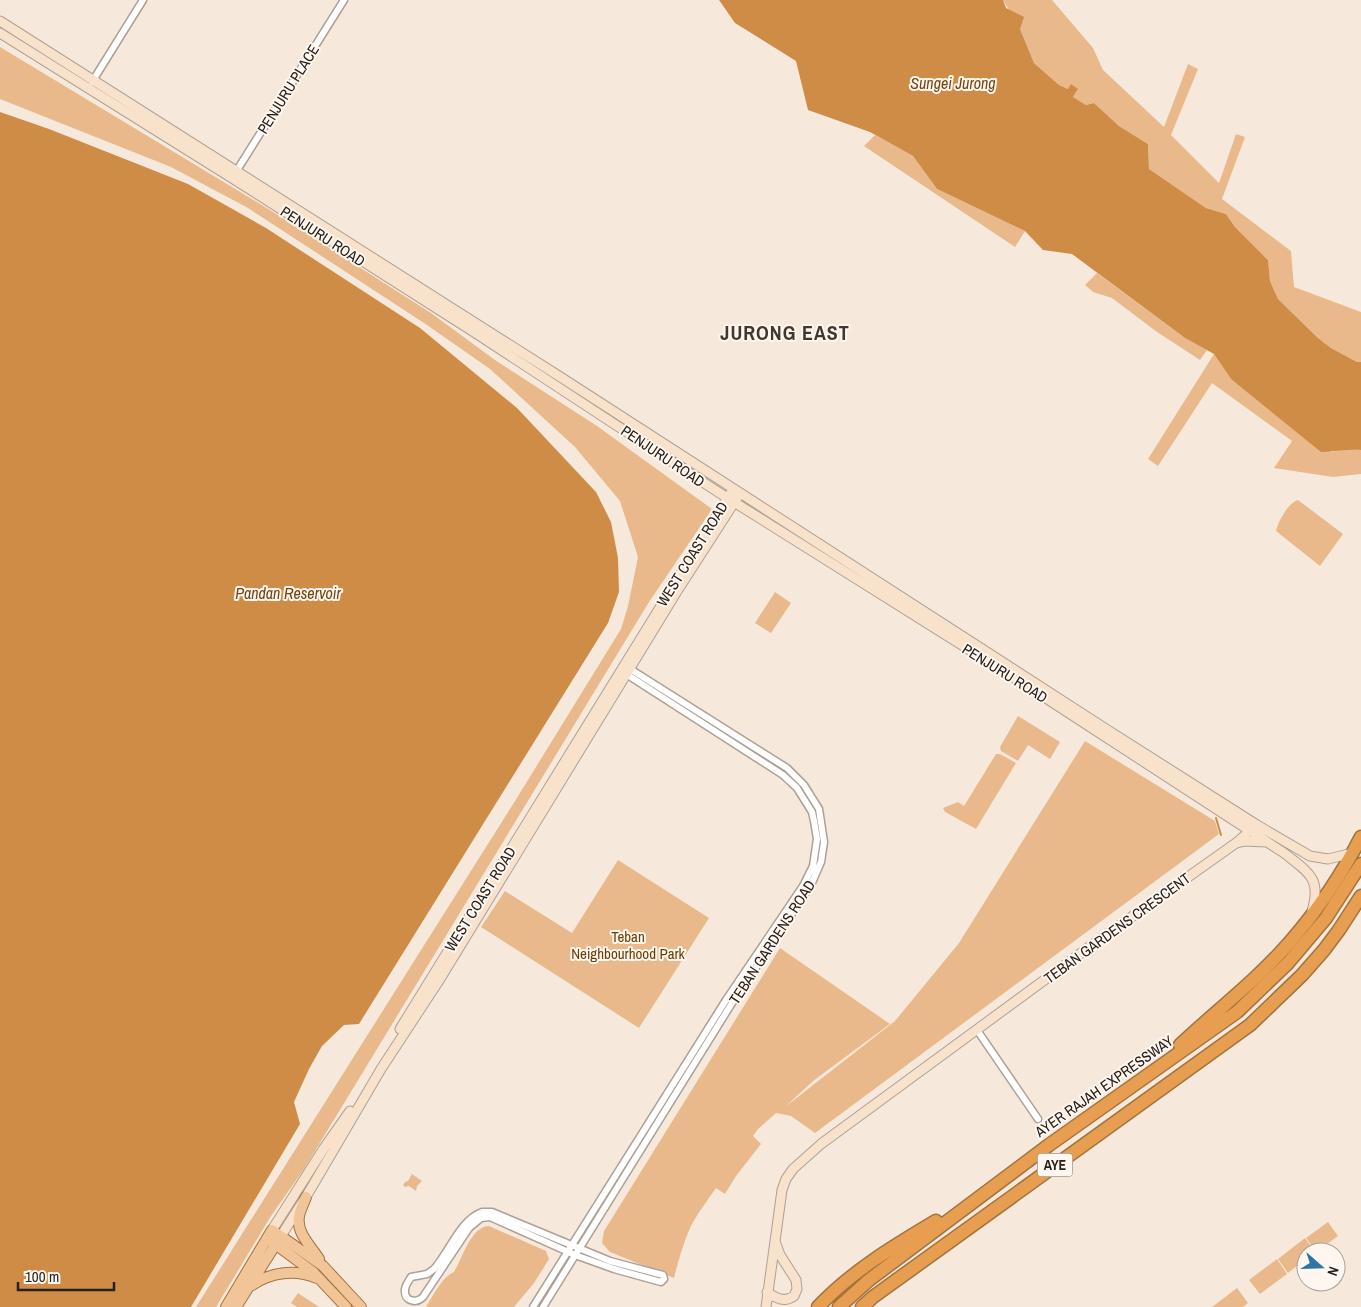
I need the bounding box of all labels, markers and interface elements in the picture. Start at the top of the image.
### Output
street label: PENJURU PLACE [252,40,324,138]
water label: Sungei Jurong [910,72,996,94]
street label: PENJURU ROAD [277,201,370,271]
district label: JURONG EAST [720,319,850,346]
street label: PENJURU ROAD [617,420,709,492]
street label: WEST COAST ROAD [651,498,733,610]
water label: Pandan Reservoir [235,582,342,604]
street label: PENJURU ROAD [958,638,1052,708]
street label: WEST COAST ROAD [439,843,521,955]
street label: TEBAN GARDENS CRESCENT [1040,867,1195,988]
street label: TEBAN GARDENS ROAD [724,876,820,1008]
park label: Teban Neighbourhood Park [571,926,686,964]
street label: AYER RAJAH EXPRESSWAY [1030,1030,1178,1142]
road number: AYE [1038,1154,1072,1176]
north arrow [1296,1242,1346,1292]
scale bar [18,1260,114,1292]
text: N [1323,1264,1343,1278]
text: 100 m [25,1266,59,1287]

